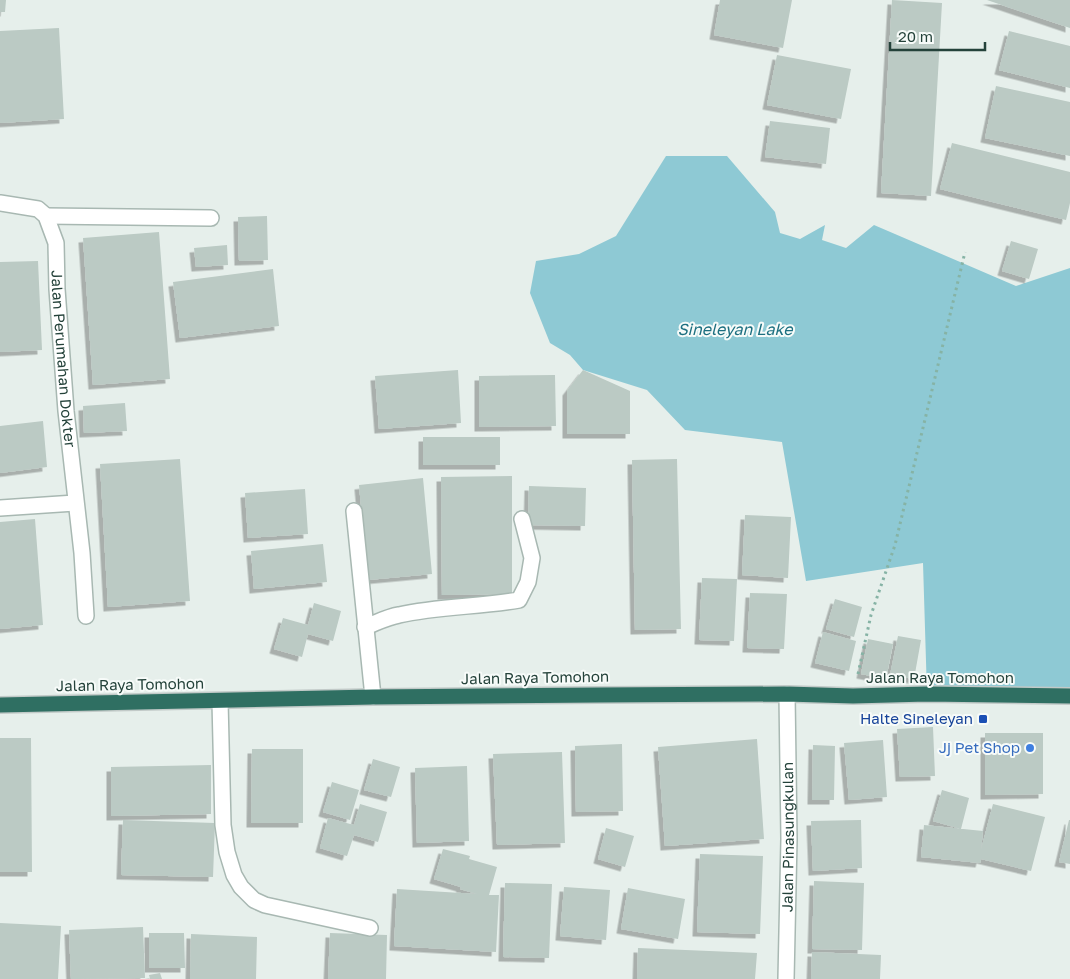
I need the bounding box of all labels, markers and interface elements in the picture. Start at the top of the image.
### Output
scale bar [890,20,985,52]
text: 20 m [898,27,933,45]
street label: Jalan Perumahan Dokter [49,270,80,448]
water label: Sineleyan Lake [677,319,794,339]
street label: Jalan Raya Tomohon [461,667,609,687]
street label: Jalan Raya Tomohon [866,668,1014,686]
street label: Jalan Raya Tomohon [56,674,204,694]
place label: Halte Sineleyan [860,709,973,727]
marker: Halte Sineleyan [977,713,989,725]
place label: Jj Pet Shop [939,738,1020,756]
marker: Jj Pet Shop [1024,742,1036,754]
street label: Jalan Pinasungkulan [777,762,797,912]

